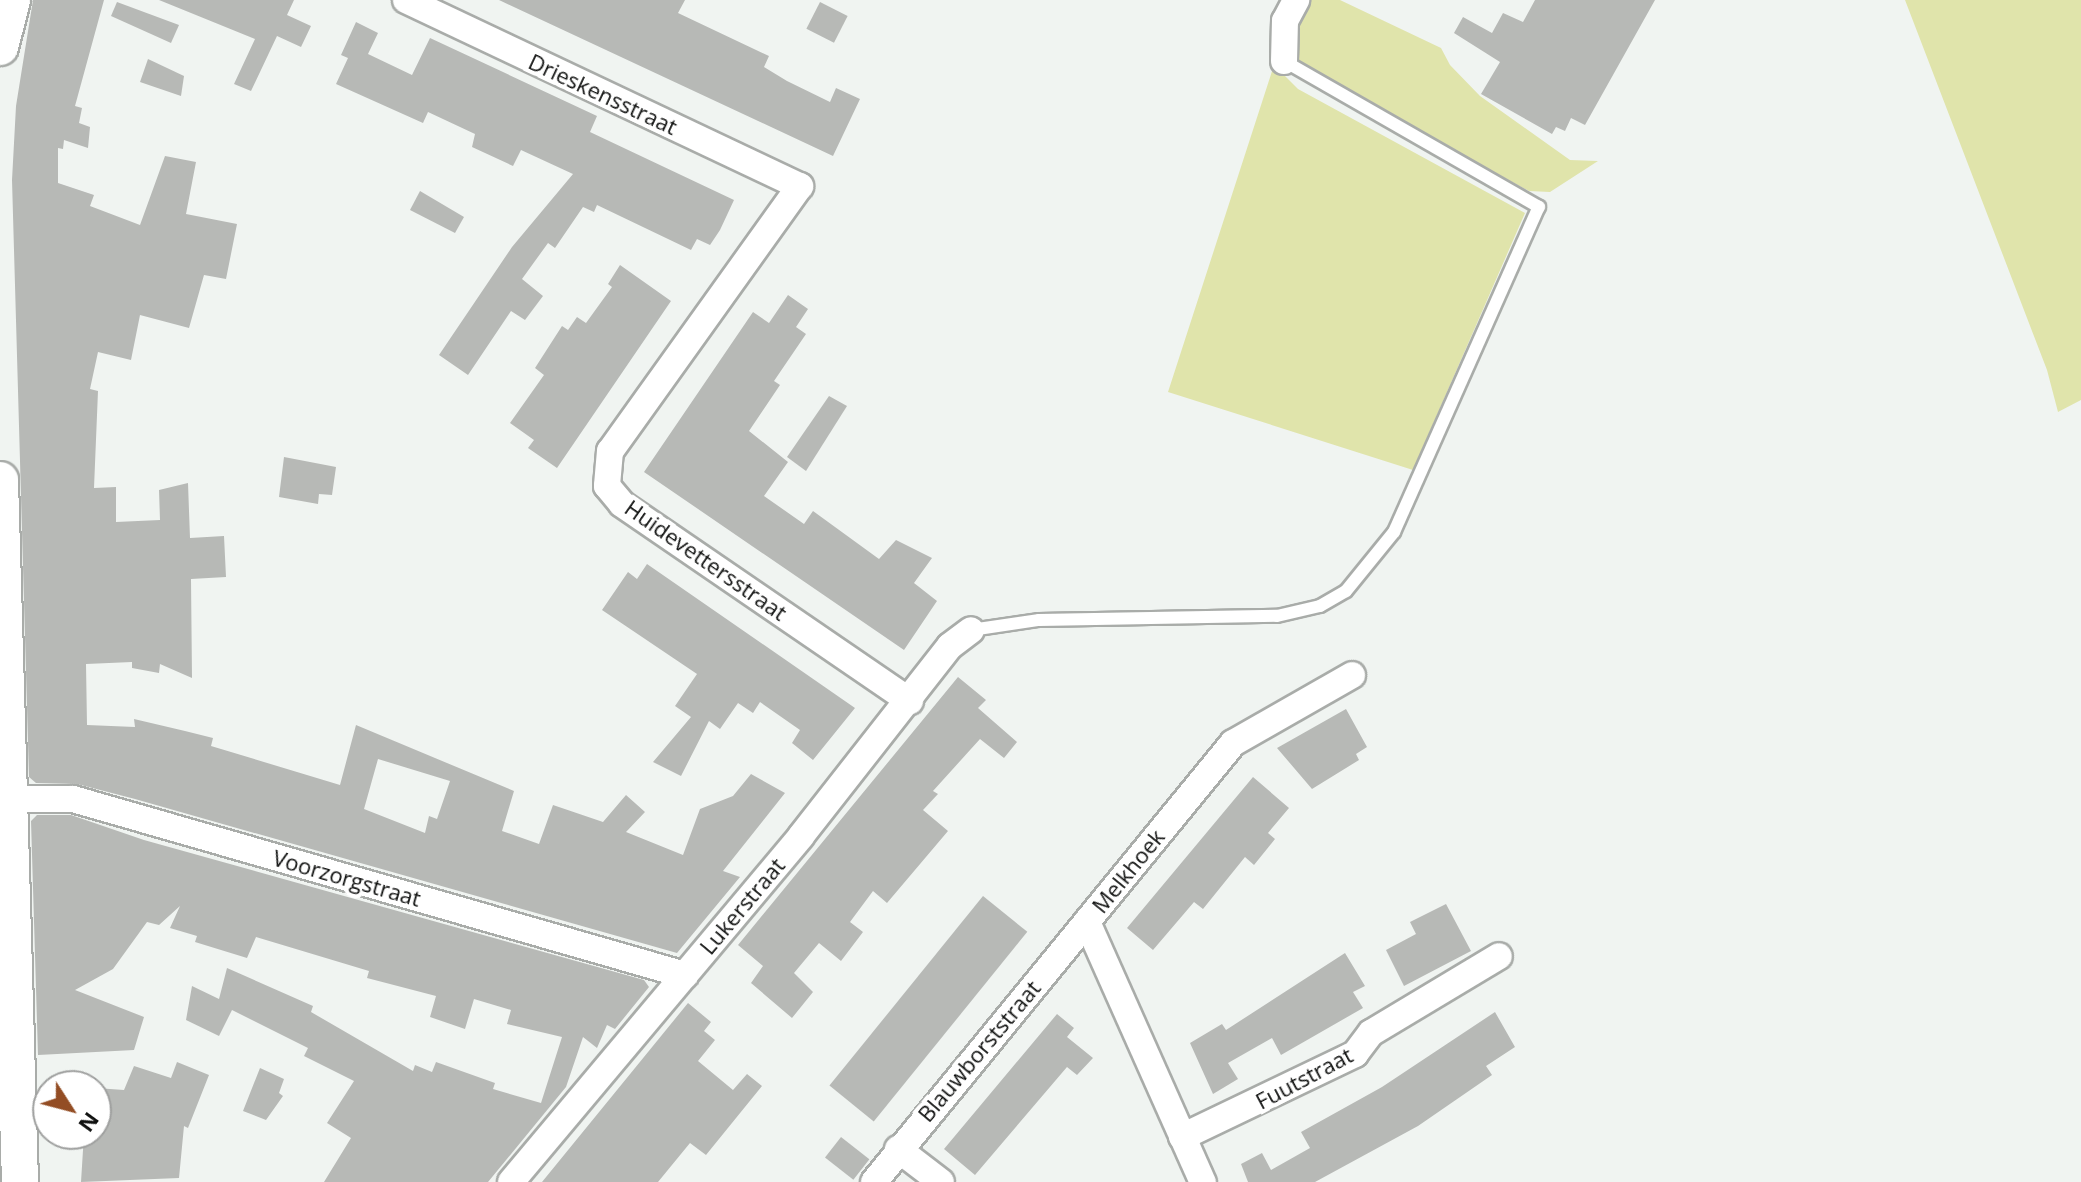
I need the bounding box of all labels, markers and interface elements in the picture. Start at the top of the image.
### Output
street label: Drieskensstraat [525,48,681,140]
street label: Huidevettersstraat [620,494,792,626]
street label: Melkhoek [1086,824,1170,918]
street label: Voorzorgstraat [270,844,424,912]
street label: Lukerstraat [694,853,790,959]
street label: Blauwborststraat [912,975,1046,1127]
street label: Fuutstraat [1251,1042,1357,1114]
north arrow [32,1070,112,1150]
text: N [72,1107,107,1139]

